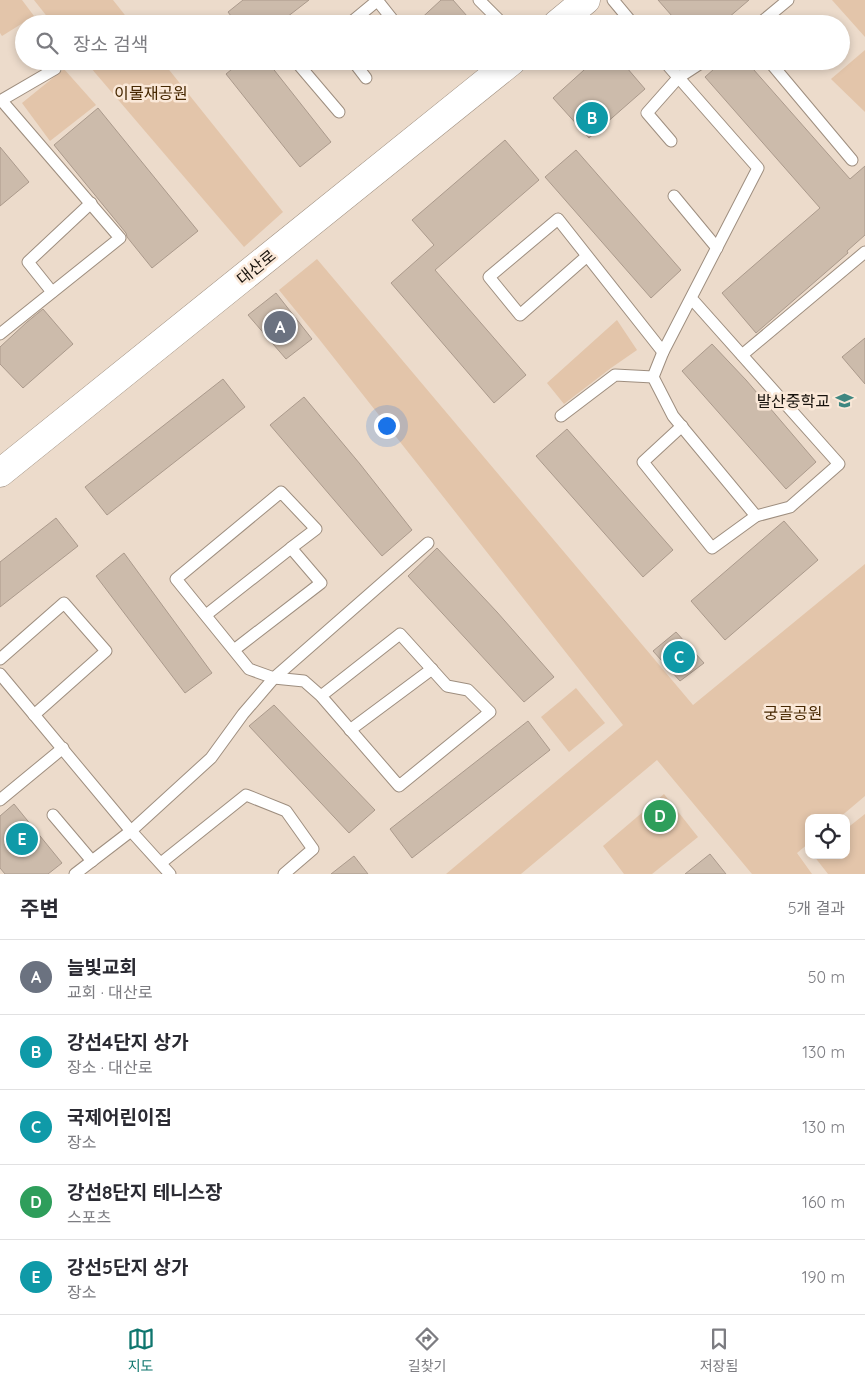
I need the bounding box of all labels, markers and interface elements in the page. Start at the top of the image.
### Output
search box [15,15,850,70]
icon: search [33,29,61,57]
text: 장소 검색 [73,32,148,56]
park label: 이물재공원 [114,83,188,103]
pin: B [576,99,608,137]
street label: 대산로 [233,245,280,289]
pin: A [264,308,296,346]
place label: 발산중학교 [756,391,830,411]
school or university icon: 발산중학교 [834,391,854,411]
your location [374,413,400,439]
pin: C [663,638,695,676]
park label: 궁골공원 [764,703,822,723]
pin: D [644,797,676,835]
map controls [805,814,850,859]
button: locate [805,814,850,859]
pin: E [6,820,38,858]
text: 주변 [20,895,59,921]
text: 5개 결과 [788,898,845,918]
text: 늘빛교회 [67,955,137,979]
text: A [31,967,41,987]
text: 50 m [808,967,845,987]
text: 교회 · 대산로 [67,982,152,1002]
text: 강선4단지 상가 [67,1030,188,1054]
text: B [31,1042,41,1062]
text: 130 m [802,1042,845,1062]
text: 장소 · 대산로 [67,1057,152,1077]
text: 국제어린이집 [67,1105,172,1129]
text: C [31,1117,41,1137]
text: 130 m [802,1117,845,1137]
text: 장소 [67,1132,96,1152]
text: 강선8단지 테니스장 [67,1180,223,1204]
text: D [30,1192,42,1212]
text: 160 m [802,1192,845,1212]
text: 스포츠 [67,1207,111,1227]
text: 강선5단지 상가 [67,1255,188,1279]
text: E [31,1267,41,1287]
text: 190 m [802,1267,845,1287]
text: 장소 [67,1282,96,1302]
tab: 지도 [127,1325,155,1375]
tab: 길찾기 [408,1325,446,1375]
tab: 저장됨 [700,1325,738,1375]

